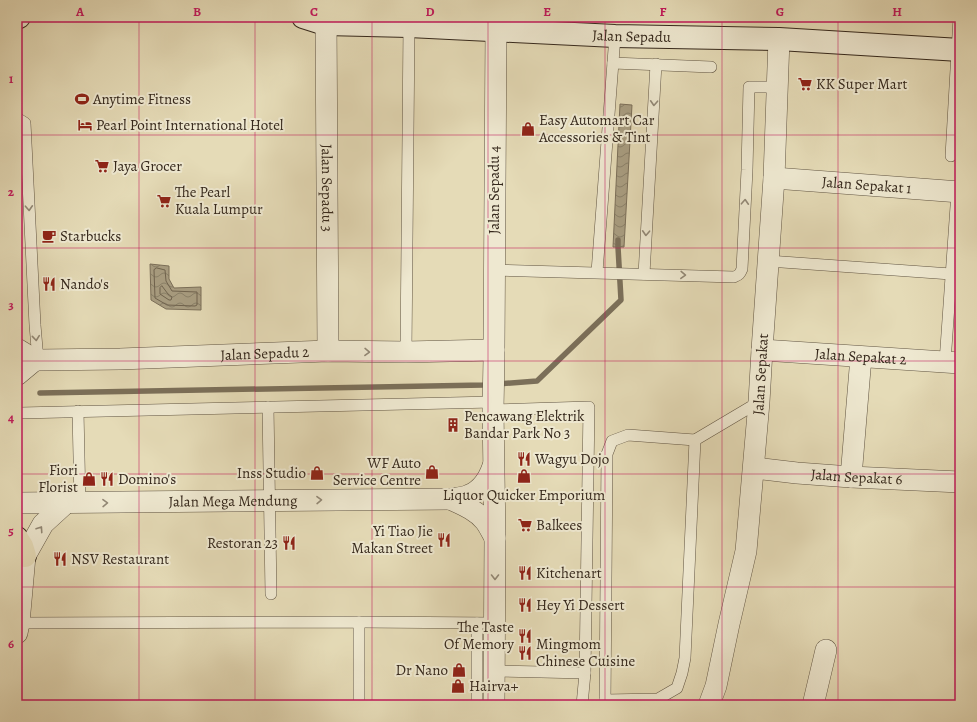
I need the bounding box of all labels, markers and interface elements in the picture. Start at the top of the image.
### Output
text: A [75,3,85,20]
text: B [193,3,201,20]
text: C [310,3,318,20]
text: D [425,3,435,20]
text: E [543,3,551,20]
text: F [660,3,667,20]
text: G [776,3,784,20]
text: H [892,3,902,20]
street label: Jalan Sepadu [592,25,672,47]
text: 1 [9,70,14,87]
place label: KK Super Mart [816,74,908,94]
supermarket icon: KK Super Mart [797,76,813,92]
place label: Anytime Fitness [92,89,191,109]
sports icon: Anytime Fitness [74,91,90,107]
one-way arrow [649,100,658,106]
place label: Easy Automart Car Accessories & Tint [538,110,655,147]
place label: Pearl Point International Hotel [96,115,284,135]
hotel icon: Pearl Point International Hotel [77,117,93,133]
shop icon: Easy Automart Car Accessories & Tint [520,121,536,137]
street label: Jalan Sepadu 3 [317,144,337,232]
street label: Jalan Sepadu 4 [484,146,504,234]
place label: Jaya Grocer [113,156,182,176]
supermarket icon: Jaya Grocer [94,158,110,174]
street label: Jalan Sepakat 1 [821,172,912,198]
place label: The Pearl Kuala Lumpur [175,182,263,219]
text: 2 [8,183,15,200]
supermarket icon: The Pearl Kuala Lumpur [156,193,172,209]
one-way arrow [741,199,750,205]
one-way arrow [25,205,34,211]
place label: Starbucks [60,226,121,246]
cafe icon: Starbucks [41,228,57,244]
one-way arrow [642,230,650,236]
one-way arrow [680,271,686,279]
place label: Nando's [60,274,109,294]
restaurant icon: Nando's [41,276,57,292]
text: 3 [8,296,14,313]
street label: Jalan Sepakat [748,333,773,416]
one-way arrow [32,335,41,341]
street label: Jalan Sepadu 2 [220,342,310,365]
street label: Jalan Sepakat 2 [814,343,907,369]
one-way arrow [364,348,370,356]
place label: Pencawang Elektrik Bandar Park No 3 [464,406,585,443]
text: 4 [8,409,14,426]
building icon: Pencawang Elektrik Bandar Park No 3 [445,417,461,433]
place label: Wagyu Dojo [534,449,609,469]
restaurant icon: Wagyu Dojo [516,451,532,467]
place label: WF Auto Service Centre [333,453,421,490]
place label: Fiori Florist [38,460,78,497]
place label: Inss Studio [237,463,306,483]
shop icon: WF Auto Service Centre [424,464,440,480]
street label: Jalan Sepakat 6 [810,464,903,489]
shop icon: Inss Studio [309,465,325,481]
shop icon: Liquor Quicker Emporium [516,468,532,484]
place label: Domino's [118,469,176,489]
shop icon: Fiori Florist [81,471,97,487]
restaurant icon: Domino's [99,471,115,487]
place label: Liquor Quicker Emporium [443,485,606,505]
street label: Jalan Mega Mendung [168,490,298,512]
one-way arrow [316,496,322,505]
one-way arrow [102,499,108,507]
place label: Balkees [536,515,582,535]
supermarket icon: Balkees [517,517,533,533]
place label: Yi Tiao Jie Makan Street [351,521,433,558]
text: 5 [8,522,14,539]
one-way arrow [35,526,43,533]
restaurant icon: Yi Tiao Jie Makan Street [436,532,452,548]
place label: Restoran 23 [207,533,278,553]
restaurant icon: Restoran 23 [281,535,297,551]
place label: NSV Restaurant [71,549,169,569]
restaurant icon: NSV Restaurant [52,551,68,567]
place label: Kitchenart [536,563,602,583]
restaurant icon: Kitchenart [517,565,533,581]
one-way arrow [491,574,499,580]
place label: Hey Yi Dessert [536,595,625,615]
restaurant icon: Hey Yi Dessert [517,597,533,613]
place label: The Taste Of Memory [444,617,514,654]
restaurant icon: The Taste Of Memory [517,628,533,644]
place label: Mingmom Chinese Cuisine [536,634,636,671]
text: 6 [8,635,14,652]
restaurant icon: Mingmom Chinese Cuisine [517,645,533,661]
place label: Dr Nano [396,660,448,680]
shop icon: Dr Nano [451,662,467,678]
place label: Hairva+ [469,676,519,696]
shop icon: Hairva+ [450,678,466,694]

